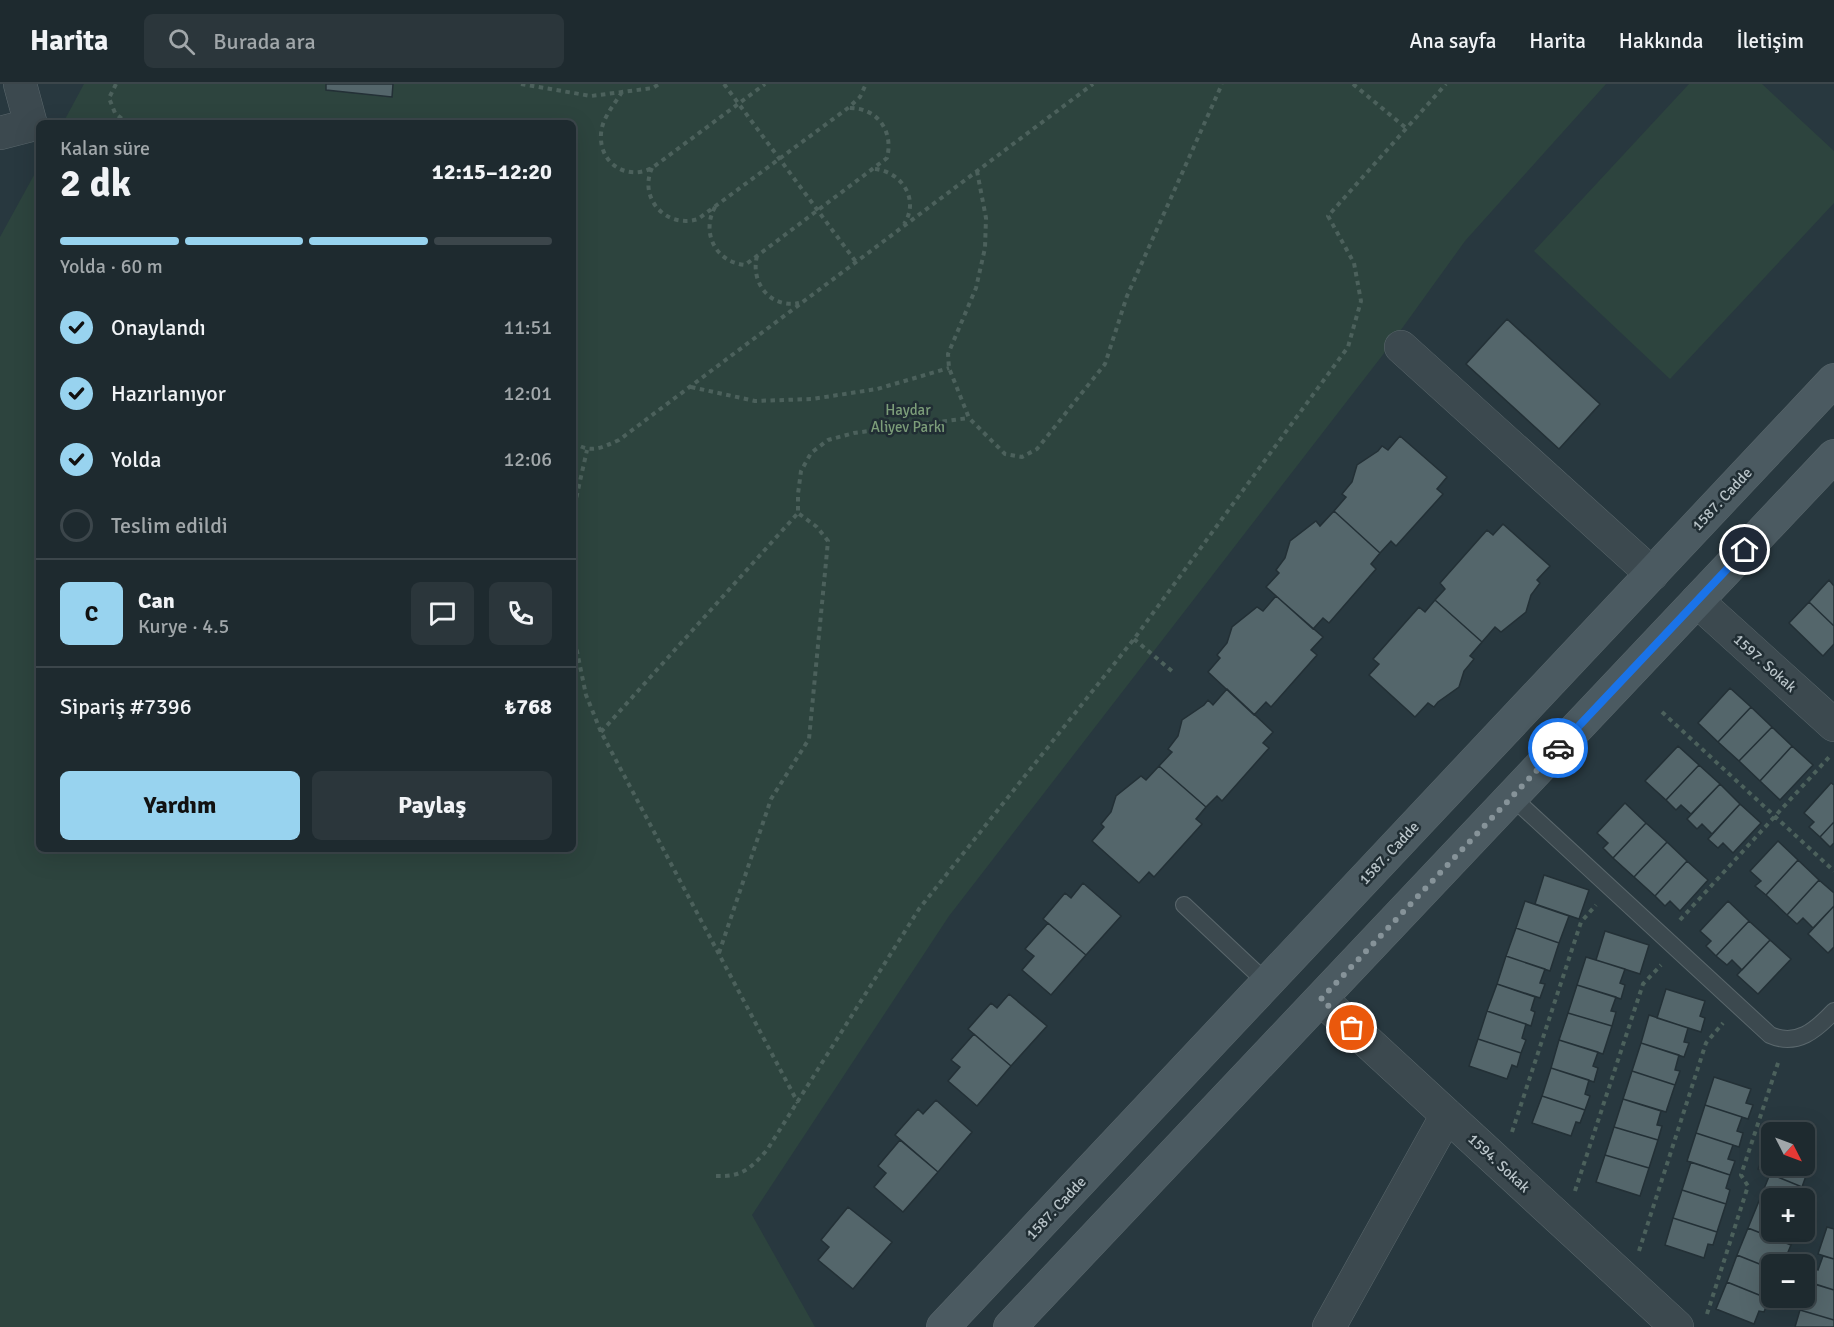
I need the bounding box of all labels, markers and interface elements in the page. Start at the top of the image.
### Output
search box [144,14,564,68]
text: Harita [30,24,108,58]
icon: search [165,25,198,58]
text: Burada ara [213,28,316,55]
text: Ana sayfa [1409,28,1496,54]
text: Harita [1529,28,1586,54]
text: Hakkında [1619,28,1704,54]
text: İletişim [1737,28,1804,54]
text: Kalan süre [60,136,150,161]
text: 12:15–12:20 [432,158,552,185]
text: 2 dk [60,159,131,207]
text: Yolda · 60 m [60,254,163,279]
icon: check [60,311,93,344]
text: Onaylandı [111,314,206,341]
text: 11:51 [503,315,552,340]
icon: check [60,377,93,410]
text: Hazırlanıyor [111,380,226,407]
text: 12:01 [503,381,552,406]
park label: Haydar Aliyev Parkı [871,401,945,436]
icon: check [60,443,93,476]
text: Yolda [111,446,161,473]
text: 12:06 [503,447,552,472]
street label: 1587. Cadde [1688,464,1756,534]
text: Teslim edildi [111,512,228,539]
pin [1719,524,1770,575]
icon: home [1728,533,1761,566]
button: chat [411,582,474,645]
button: phone [489,582,552,645]
text: Can [138,587,175,614]
text: C [85,600,98,627]
text: Kurye · 4.5 [138,614,229,639]
street label: 1597. Sokak [1730,630,1801,696]
text: Sipariş #7396 [60,693,192,720]
text: ₺768 [504,693,552,720]
courier [1528,718,1588,778]
icon: car [1542,732,1575,765]
button: Yardım [60,771,300,840]
button: Paylaş [312,771,552,840]
street label: 1587. Cadde [1355,818,1423,888]
pin [1326,1002,1377,1053]
icon: bag [1335,1011,1368,1044]
north arrow [1761,1122,1815,1176]
map controls [1761,1122,1815,1308]
street label: 1594. Sokak [1464,1130,1534,1197]
street label: 1587. Cadde [1022,1173,1090,1243]
button: + [1761,1188,1815,1242]
button: − [1761,1254,1815,1308]

